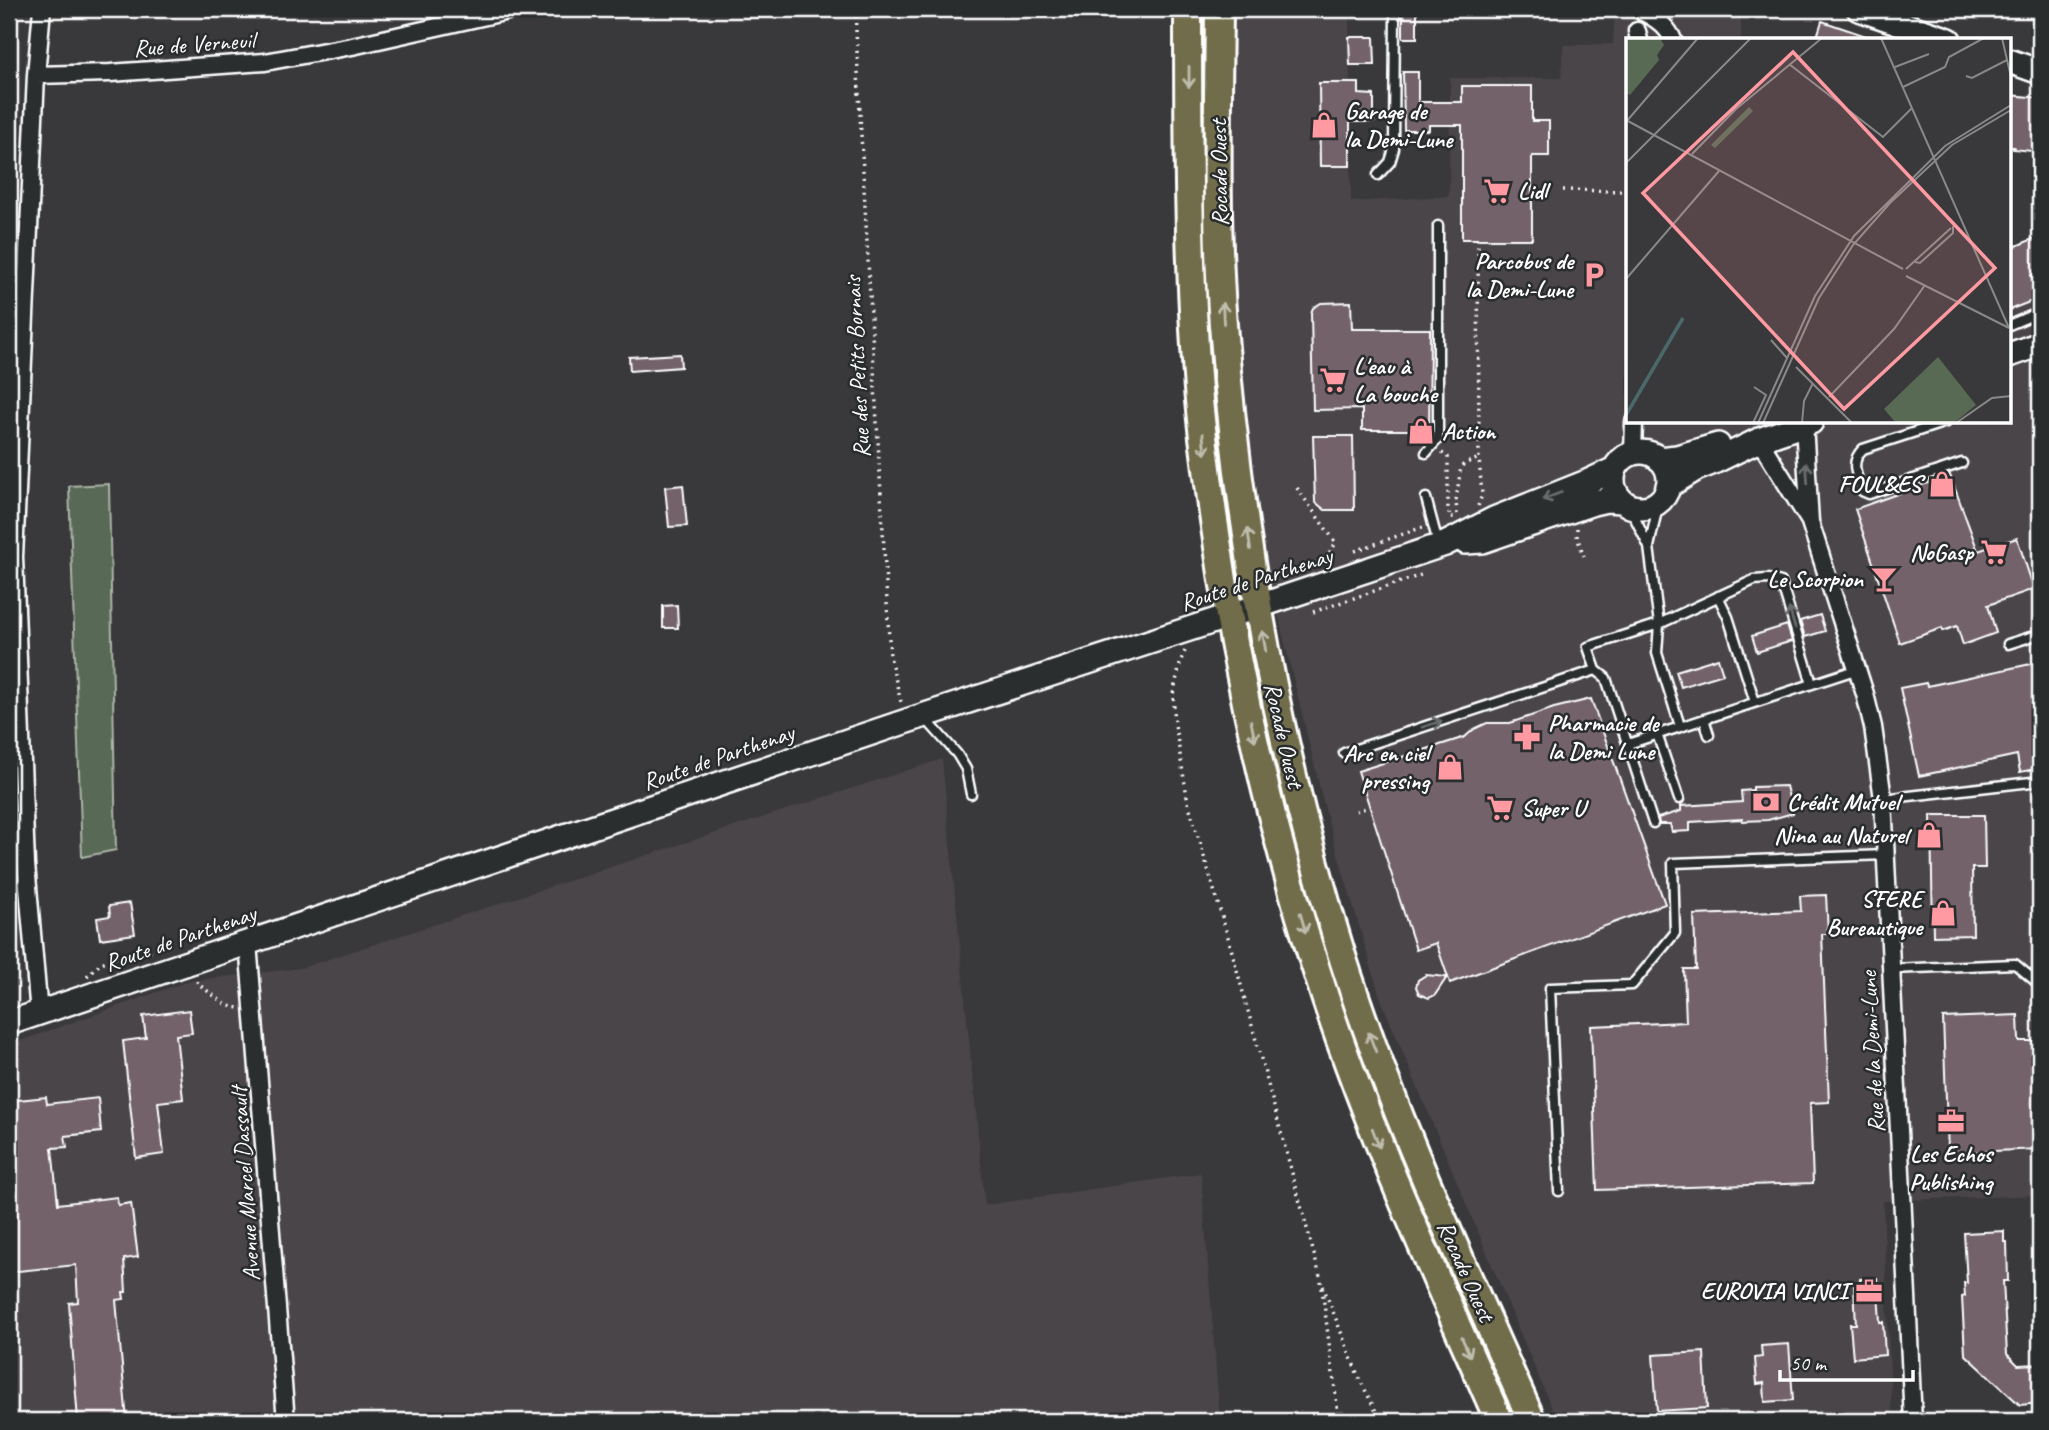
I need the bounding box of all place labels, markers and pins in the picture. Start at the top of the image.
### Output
place label: Garage de la Demi-Lune [1345,96,1454,154]
shop icon: Garage de la Demi-Lune [1309,110,1339,140]
supermarket icon: Lidl [1482,176,1512,206]
place label: Lidl [1518,176,1552,206]
place label: Parcobus de la Demi-Lune [1466,246,1575,304]
parking icon: Parcobus de la Demi-Lune [1579,260,1609,290]
place label: L'eau à La bouche [1354,351,1439,409]
supermarket icon: L'eau à La bouche [1318,365,1348,395]
shop icon: Action [1406,416,1436,446]
place label: Action [1442,416,1497,446]
place label: FOUL&ES [1838,469,1926,499]
shop icon: FOUL&ES [1927,469,1957,499]
place label: NoGasp [1910,537,1975,567]
supermarket icon: NoGasp [1979,537,2009,567]
place label: Le Scorpion [1768,564,1864,594]
bar icon: Le Scorpion [1869,564,1899,594]
place label: Pharmacie de la Demi Lune [1548,708,1661,766]
pharmacy icon: Pharmacie de la Demi Lune [1512,722,1542,752]
place label: Arc en ciel pressing [1343,738,1434,796]
shop icon: Arc en ciel pressing [1435,752,1465,782]
bank icon: Crédit Mutuel [1751,787,1781,817]
place label: Crédit Mutuel [1787,787,1903,817]
supermarket icon: Super U [1485,793,1515,823]
place label: Super U [1521,793,1590,823]
place label: Nina au Naturel [1774,820,1913,850]
shop icon: Nina au Naturel [1914,820,1944,850]
place label: SFERE Bureautique [1826,884,1926,942]
shop icon: SFERE Bureautique [1928,898,1958,928]
office icon: Les Echos Publishing [1936,1106,1966,1136]
place label: Les Echos Publishing [1910,1139,1995,1197]
place label: EUROVIA VINCI [1701,1276,1853,1306]
office icon: EUROVIA VINCI [1854,1276,1884,1306]

